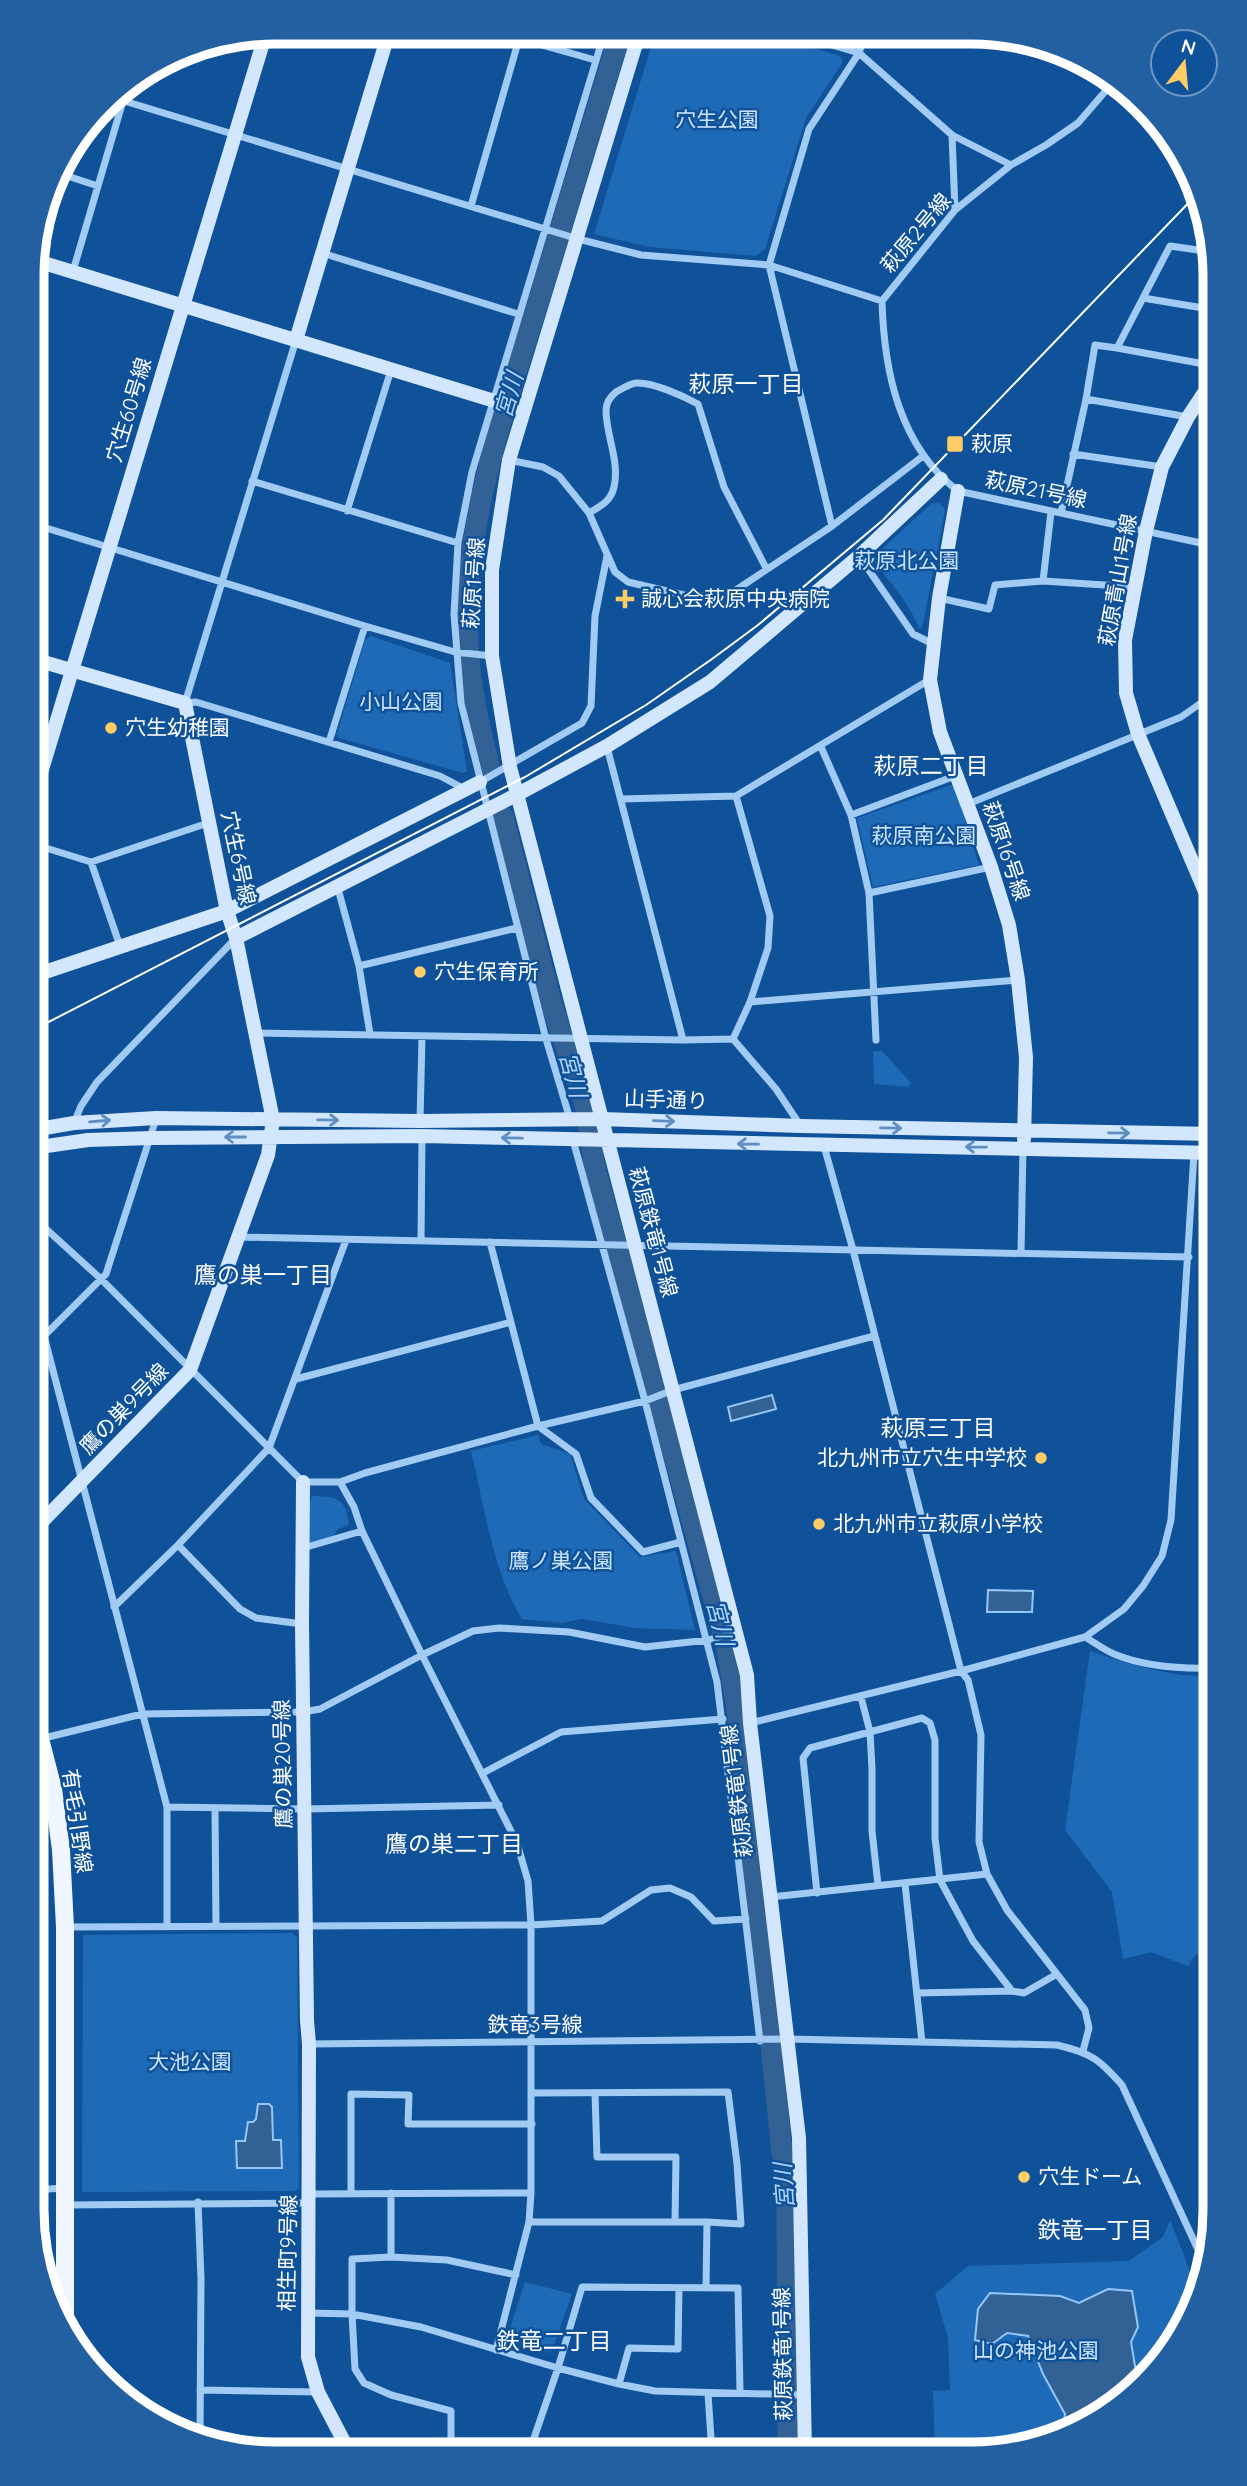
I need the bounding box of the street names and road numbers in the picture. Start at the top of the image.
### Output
street label: 萩原2号線 [875,187,956,277]
street label: 穴生60号線 [100,354,156,465]
street label: 萩原21号線 [983,466,1089,512]
street label: 萩原青山1号線 [1093,512,1141,648]
street label: 萩原1号線 [457,536,489,630]
street label: 萩原16号線 [978,798,1036,904]
street label: 穴生6号線 [216,808,262,907]
street label: 山手通り [624,1085,708,1113]
street label: 萩原鉄竜1号線 [624,1164,684,1300]
street label: 鷹の巣9号線 [73,1357,173,1459]
street label: 鷹の巣20号線 [268,1699,296,1829]
street label: 萩原鉄竜1号線 [715,1723,757,1859]
street label: 有毛引野線 [58,1767,98,1875]
street label: 鉄竜3号線 [487,2011,583,2037]
street label: 相生町9号線 [273,2194,301,2312]
street label: 萩原鉄竜1号線 [768,2287,796,2421]

